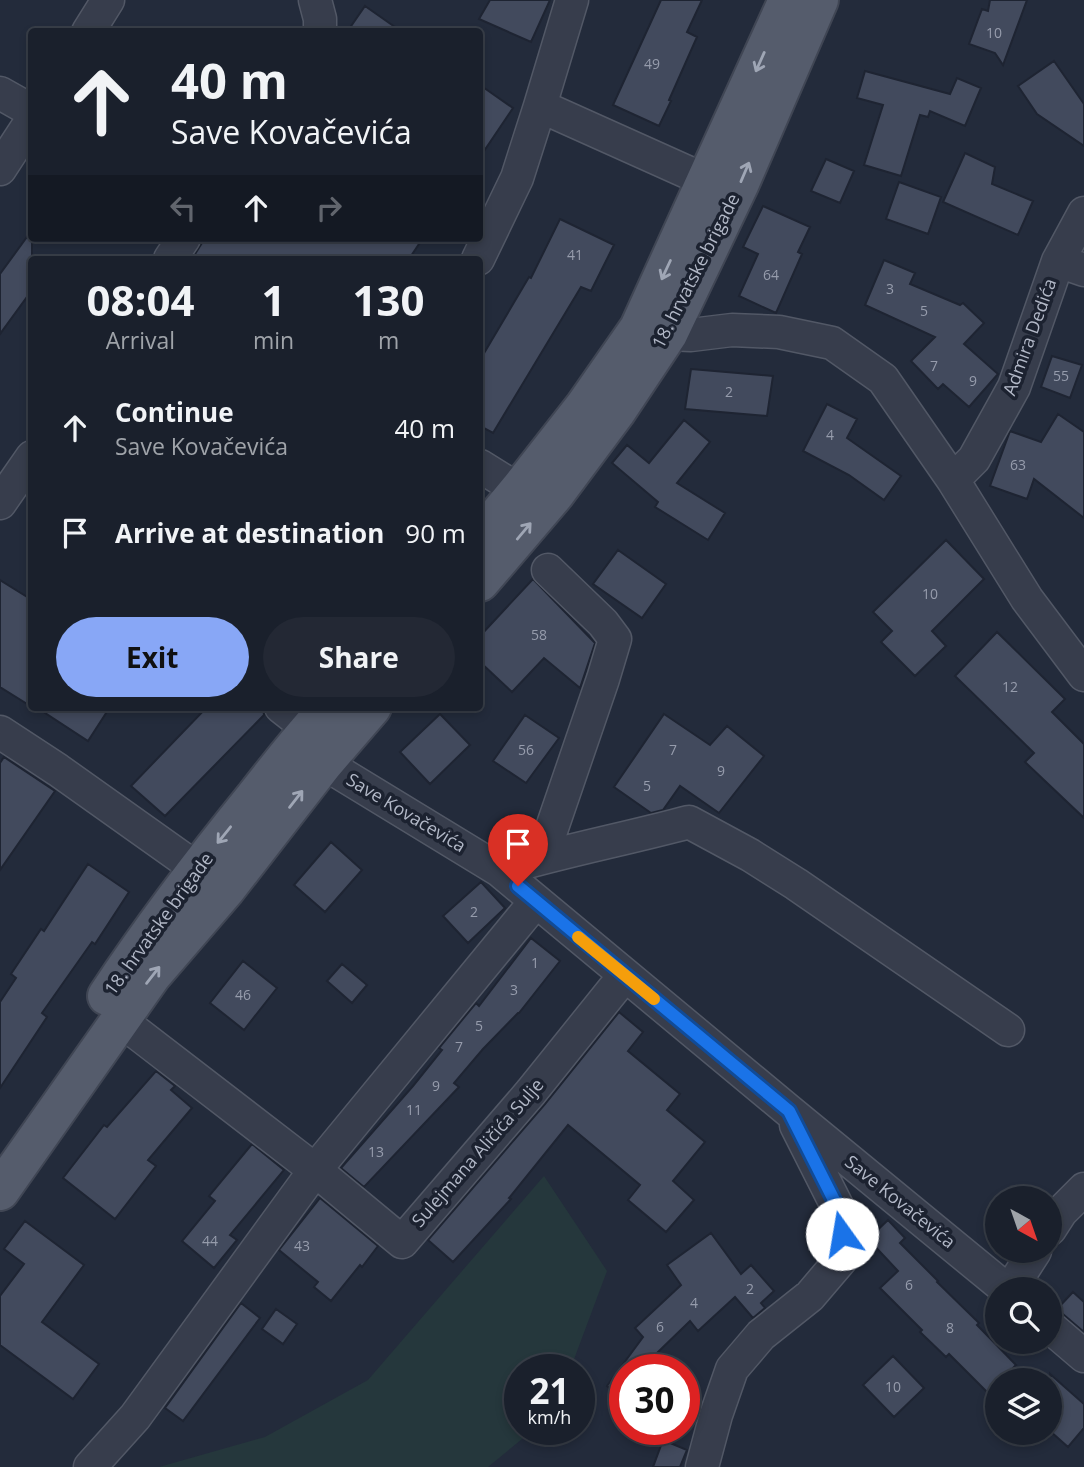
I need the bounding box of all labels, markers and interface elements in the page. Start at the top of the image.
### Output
house number: 10 [986,23,1002,42]
text: 40 m [171,47,288,113]
one-way arrow [753,51,766,72]
house number: 49 [644,54,660,73]
icon: ahead [56,56,147,147]
text: Save Kovačevića [171,110,412,153]
one-way arrow [739,161,752,183]
icon: left [164,189,202,227]
icon: ahead [237,189,275,227]
icon: right [310,189,348,227]
street label: 18. hrvatske brigade [646,189,744,352]
house number: 41 [567,245,583,264]
one-way arrow [659,258,672,280]
house number: 64 [763,265,779,284]
text: 08:04 [86,271,194,328]
text: 1 [261,271,286,328]
text: 130 [353,271,425,328]
street label: Admira Dedića [997,275,1061,399]
house number: 3 [886,279,894,298]
house number: 5 [920,301,928,320]
text: Arrival [106,324,175,356]
text: min [253,324,294,356]
text: m [378,324,399,356]
house number: 7 [930,356,938,375]
house number: 55 [1053,366,1069,385]
house number: 9 [969,371,977,390]
house number: 2 [725,382,733,401]
text: Continue [115,394,234,430]
icon: ahead [56,409,94,447]
text: 40 m [394,410,455,446]
house number: 4 [826,425,834,444]
text: Save Kovačevića [115,430,288,462]
house number: 63 [1010,455,1026,474]
icon: arrive [56,514,94,552]
text: Arrive at destination [115,515,384,551]
text: 90 m [405,515,466,551]
one-way arrow [517,522,532,540]
house number: 10 [922,584,938,603]
button: Exit [56,617,249,697]
button: Share [263,617,455,697]
house number: 58 [531,625,547,644]
house number: 12 [1002,677,1018,696]
house number: 56 [518,740,534,759]
house number: 7 [669,740,677,759]
house number: 9 [717,761,725,780]
street label: Save Kovačevića [342,767,471,857]
house number: 5 [643,776,651,795]
one-way arrow [288,790,303,809]
pin [488,814,548,886]
icon: arrive [499,825,537,863]
one-way arrow [216,826,231,844]
street label: 18. hrvatske brigade [98,847,218,999]
house number: 2 [470,902,478,921]
house number: 1 [531,953,539,972]
one-way arrow [145,967,160,985]
house number: 3 [510,980,518,999]
house number: 46 [235,985,251,1004]
house number: 5 [475,1016,483,1035]
house number: 7 [455,1037,463,1056]
street label: Sulejmana Aličića Sulje [406,1073,548,1232]
house number: 9 [432,1076,440,1095]
house number: 11 [406,1100,422,1119]
house number: 13 [368,1142,384,1161]
street label: Save Kovačevića [840,1149,961,1253]
north arrow [985,1186,1062,1264]
map controls [985,1186,1062,1445]
position arrow [805,1197,879,1271]
house number: 44 [202,1231,218,1250]
house number: 43 [294,1236,310,1255]
house number: 6 [905,1275,913,1294]
button: search [985,1277,1062,1354]
house number: 2 [746,1279,754,1298]
house number: 4 [690,1293,698,1312]
house number: 6 [656,1317,664,1336]
house number: 8 [946,1318,954,1337]
speed limit sign: 30 [609,1354,700,1445]
text: 21 [529,1367,570,1414]
button: layers [985,1368,1062,1445]
house number: 10 [885,1377,901,1396]
text: km/h [528,1405,571,1429]

